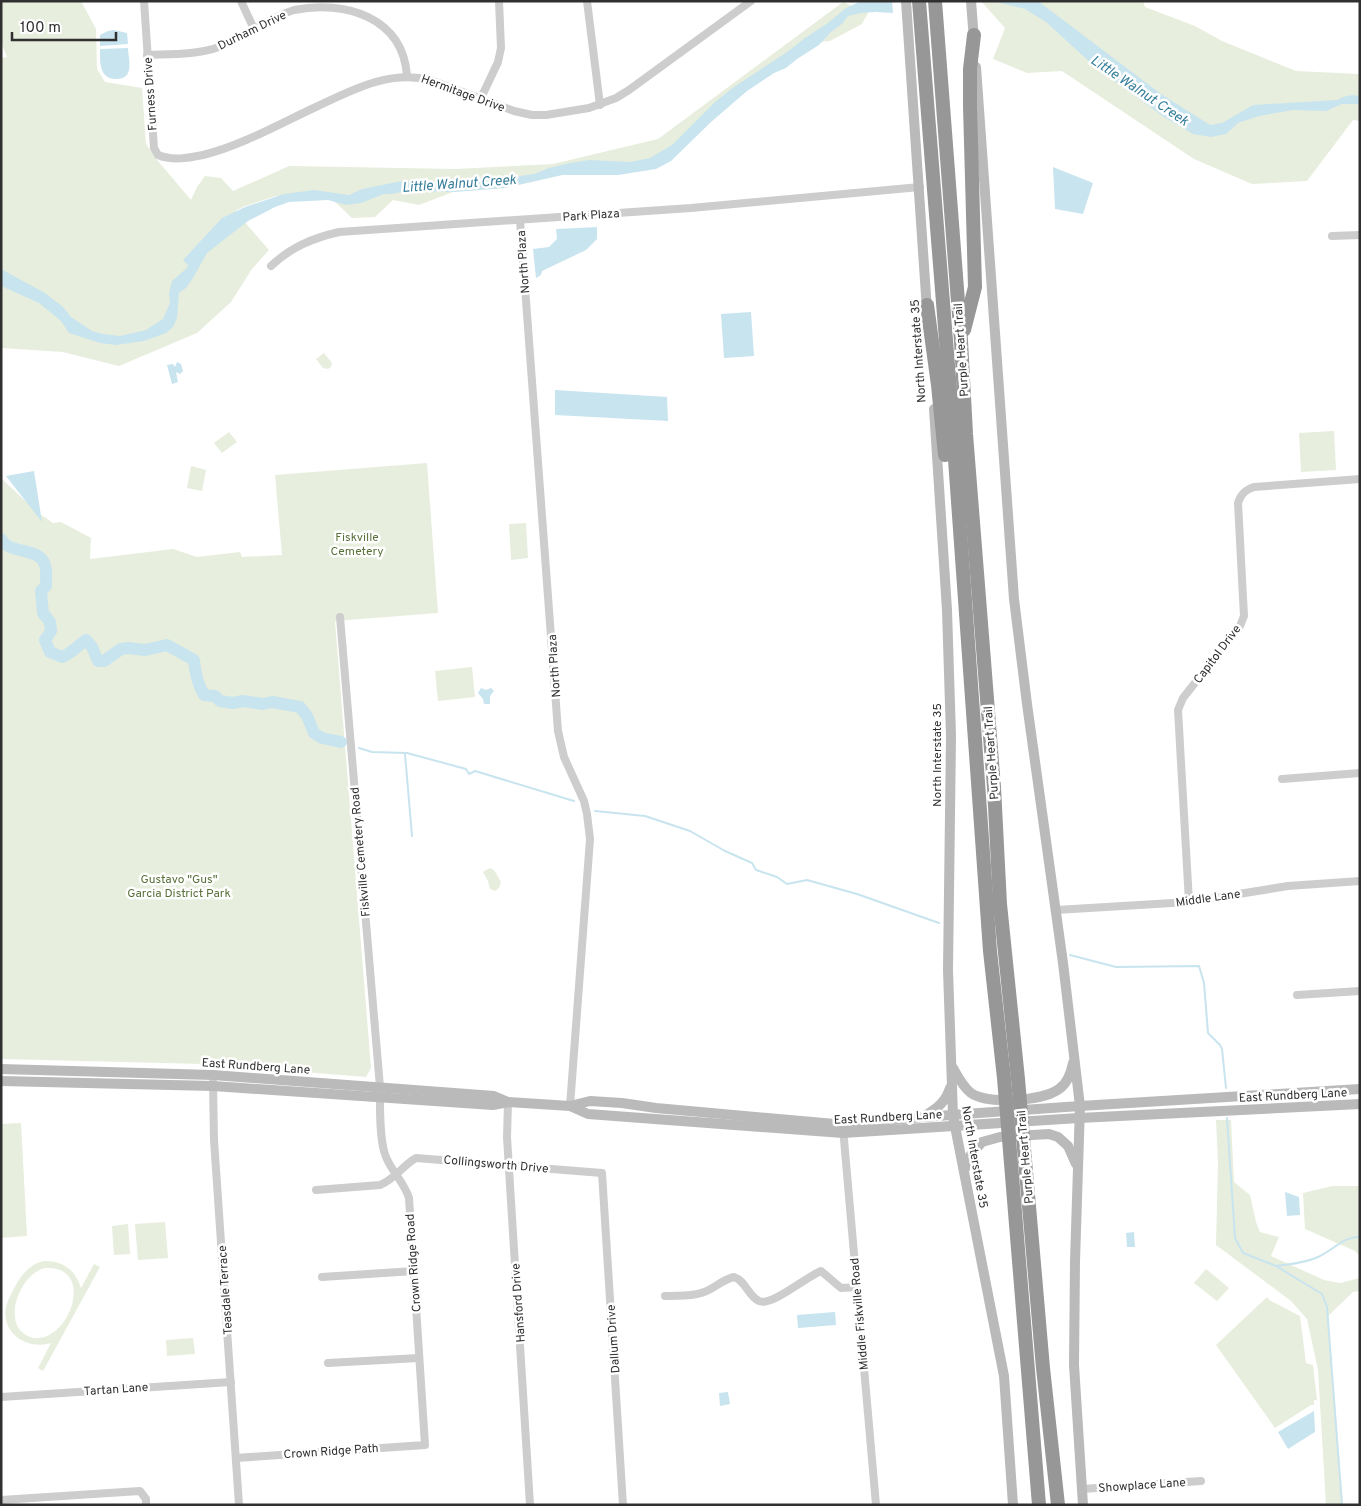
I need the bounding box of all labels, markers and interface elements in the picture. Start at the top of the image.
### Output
street label: Durham Drive [216,7,289,54]
scale bar [12,10,116,42]
text: 100 m [20,19,61,38]
water label: Little Walnut Creek [1087,52,1192,131]
street label: Furness Drive [140,57,162,131]
street label: Hermitage Drive [419,71,507,117]
water label: Little Walnut Creek [402,172,518,197]
street label: Park Plaza [562,206,620,226]
street label: North Plaza [514,230,534,294]
street label: North Interstate 35 [907,299,931,403]
street label: Purple Heart Trail [951,303,973,397]
park label: Fiskville Cemetery [330,530,384,560]
street label: Capitol Drive [1190,622,1245,687]
street label: North Plaza [545,634,565,698]
street label: North Interstate 35 [930,703,946,807]
street label: Purple Heart Trail [981,706,1003,800]
street label: Fiskville Cemetery Road [347,786,375,917]
park label: Gustavo "Gus" Garcia District Park [127,872,231,902]
street label: Middle Lane [1175,887,1242,911]
street label: East Rundberg Lane [201,1055,311,1079]
street label: East Rundberg Lane [1238,1085,1348,1107]
street label: North Interstate 35 [957,1105,991,1210]
street label: East Rundberg Lane [833,1107,943,1129]
street label: Purple Heart Trail [1014,1109,1038,1204]
street label: Collingsworth Drive [443,1152,549,1178]
street label: Crown Ridge Road [403,1213,425,1313]
street label: Teasdale Terrace [215,1245,237,1335]
street label: Middle Fiskville Road [847,1257,873,1371]
street label: Hansford Drive [508,1263,530,1343]
street label: Dallum Drive [604,1304,624,1374]
street label: Tartan Lane [83,1380,149,1400]
street label: Crown Ridge Path [283,1441,379,1463]
street label: Showplace Lane [1098,1475,1186,1497]

